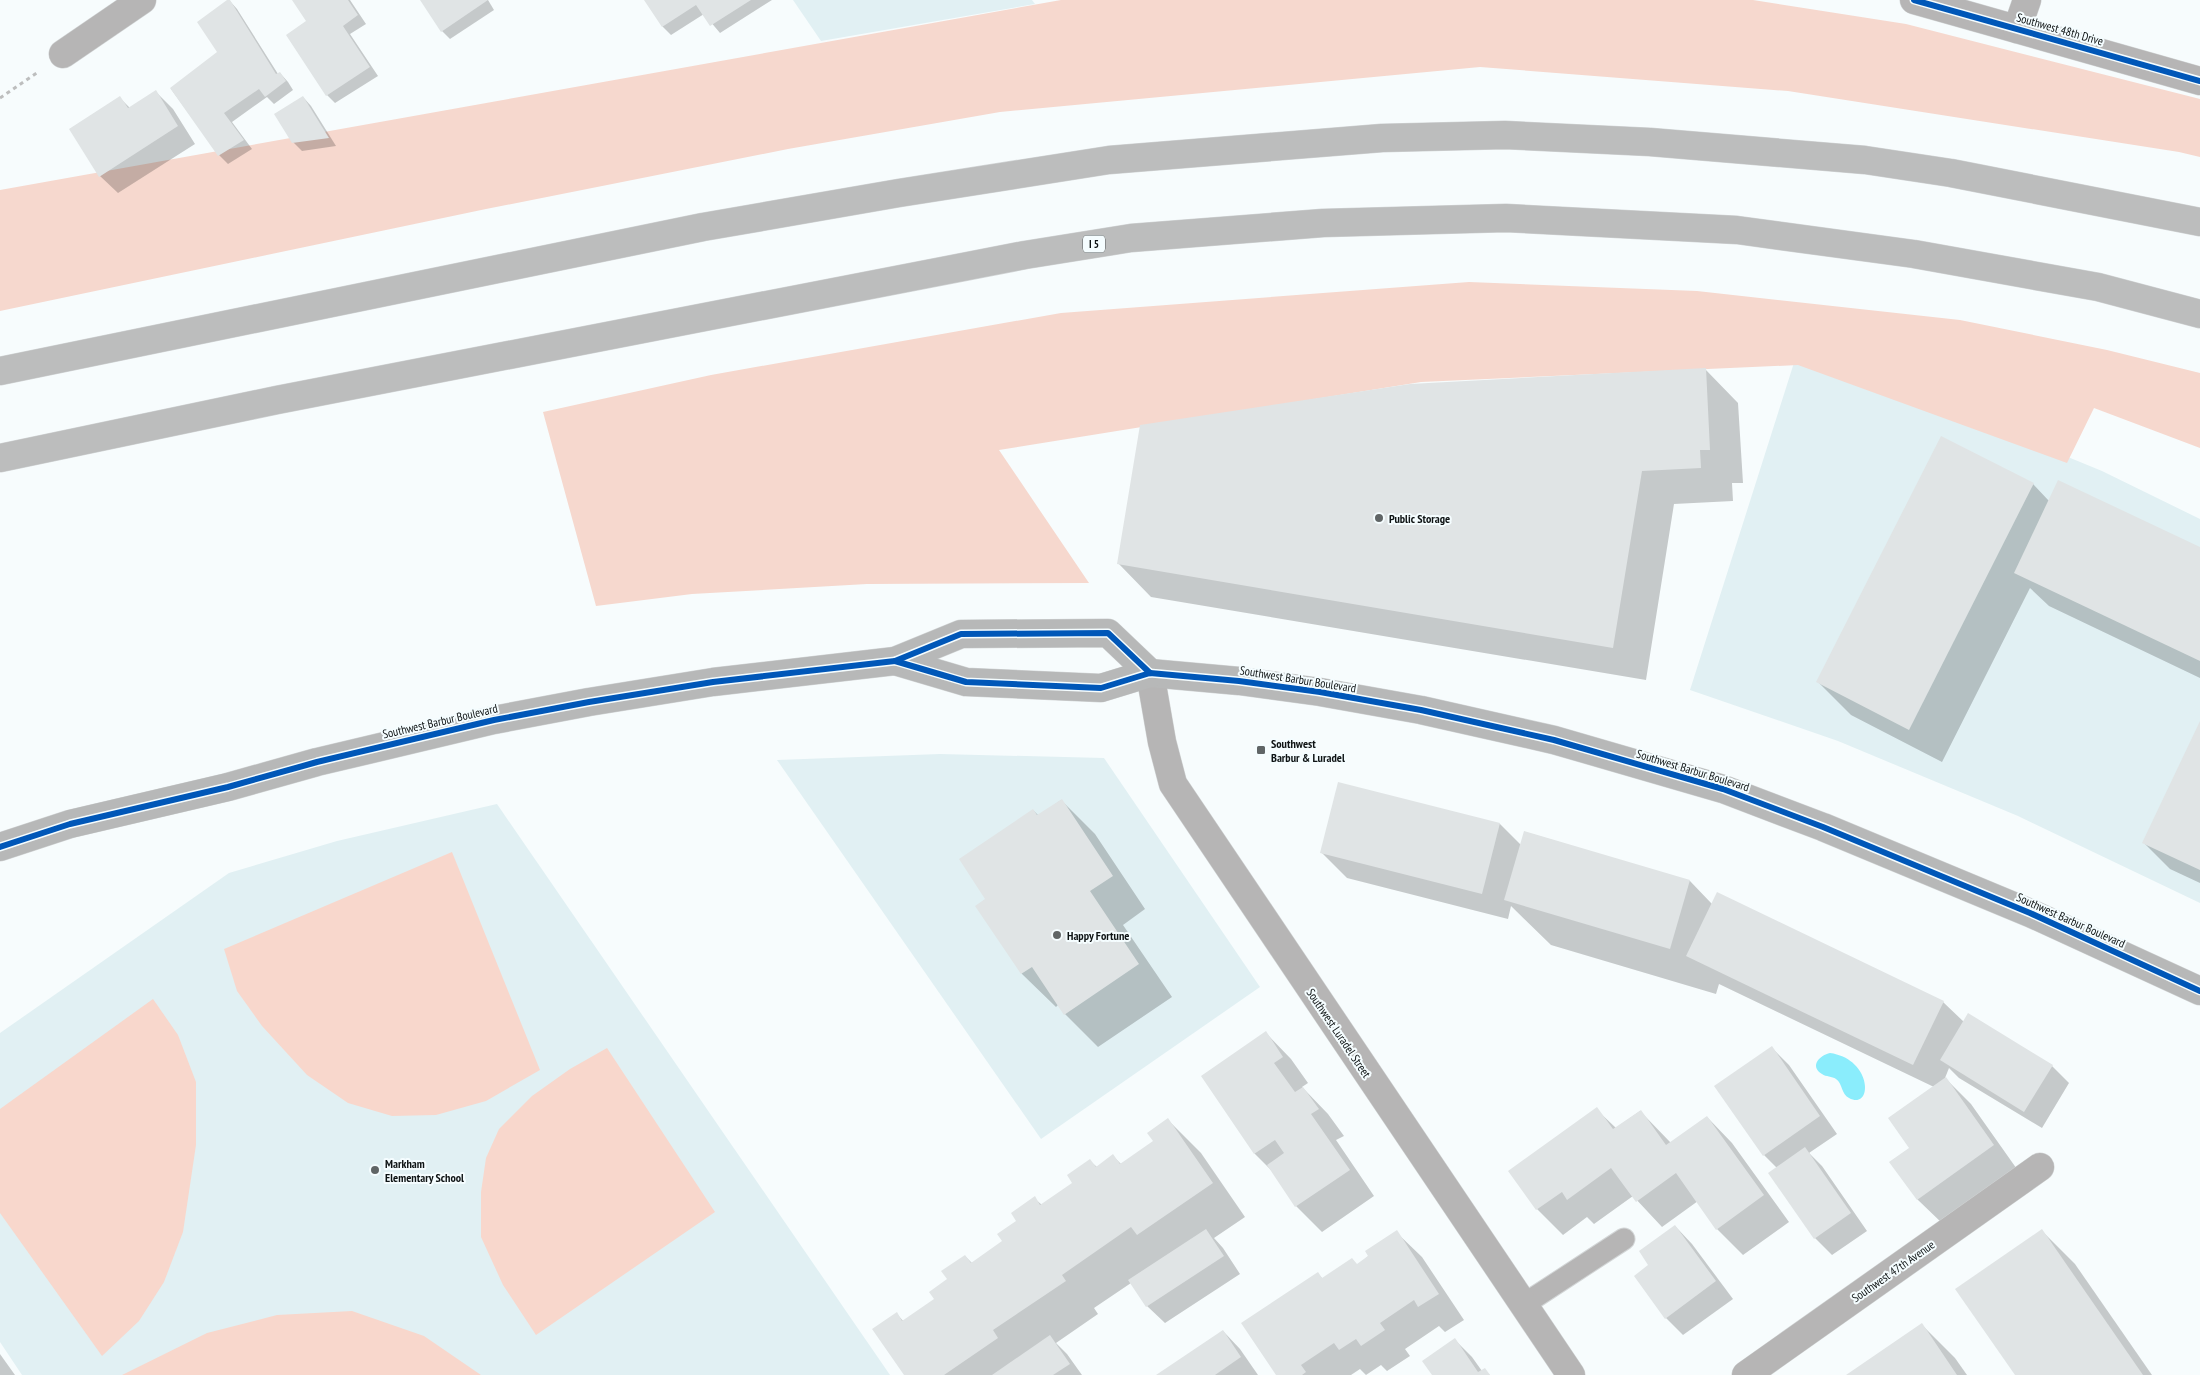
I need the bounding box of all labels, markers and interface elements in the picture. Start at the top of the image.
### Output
street label: Southwest 48th Drive [2015,9,2105,49]
road number: I 5 [1083,235,1105,252]
place label: Public Storage [1389,511,1450,526]
marker: Public Storage [1373,512,1385,524]
street label: Southwest Barbur Boulevard [1239,662,1357,696]
street label: Southwest Barbur Boulevard [381,700,499,742]
place label: Southwest Barbur & Luradel [1271,736,1345,765]
marker: Southwest Barbur & Luradel [1255,744,1267,756]
street label: Southwest Barbur Boulevard [1635,746,1751,794]
street label: Southwest Barbur Boulevard [2014,889,2128,951]
place label: Happy Fortune [1067,928,1129,943]
marker: Happy Fortune [1051,929,1063,941]
street label: Southwest Luradel Street [1304,986,1375,1081]
place label: Markham Elementary School [385,1156,464,1185]
marker: Markham Elementary School [369,1164,381,1176]
street label: Southwest 47th Avenue [1849,1237,1937,1305]

